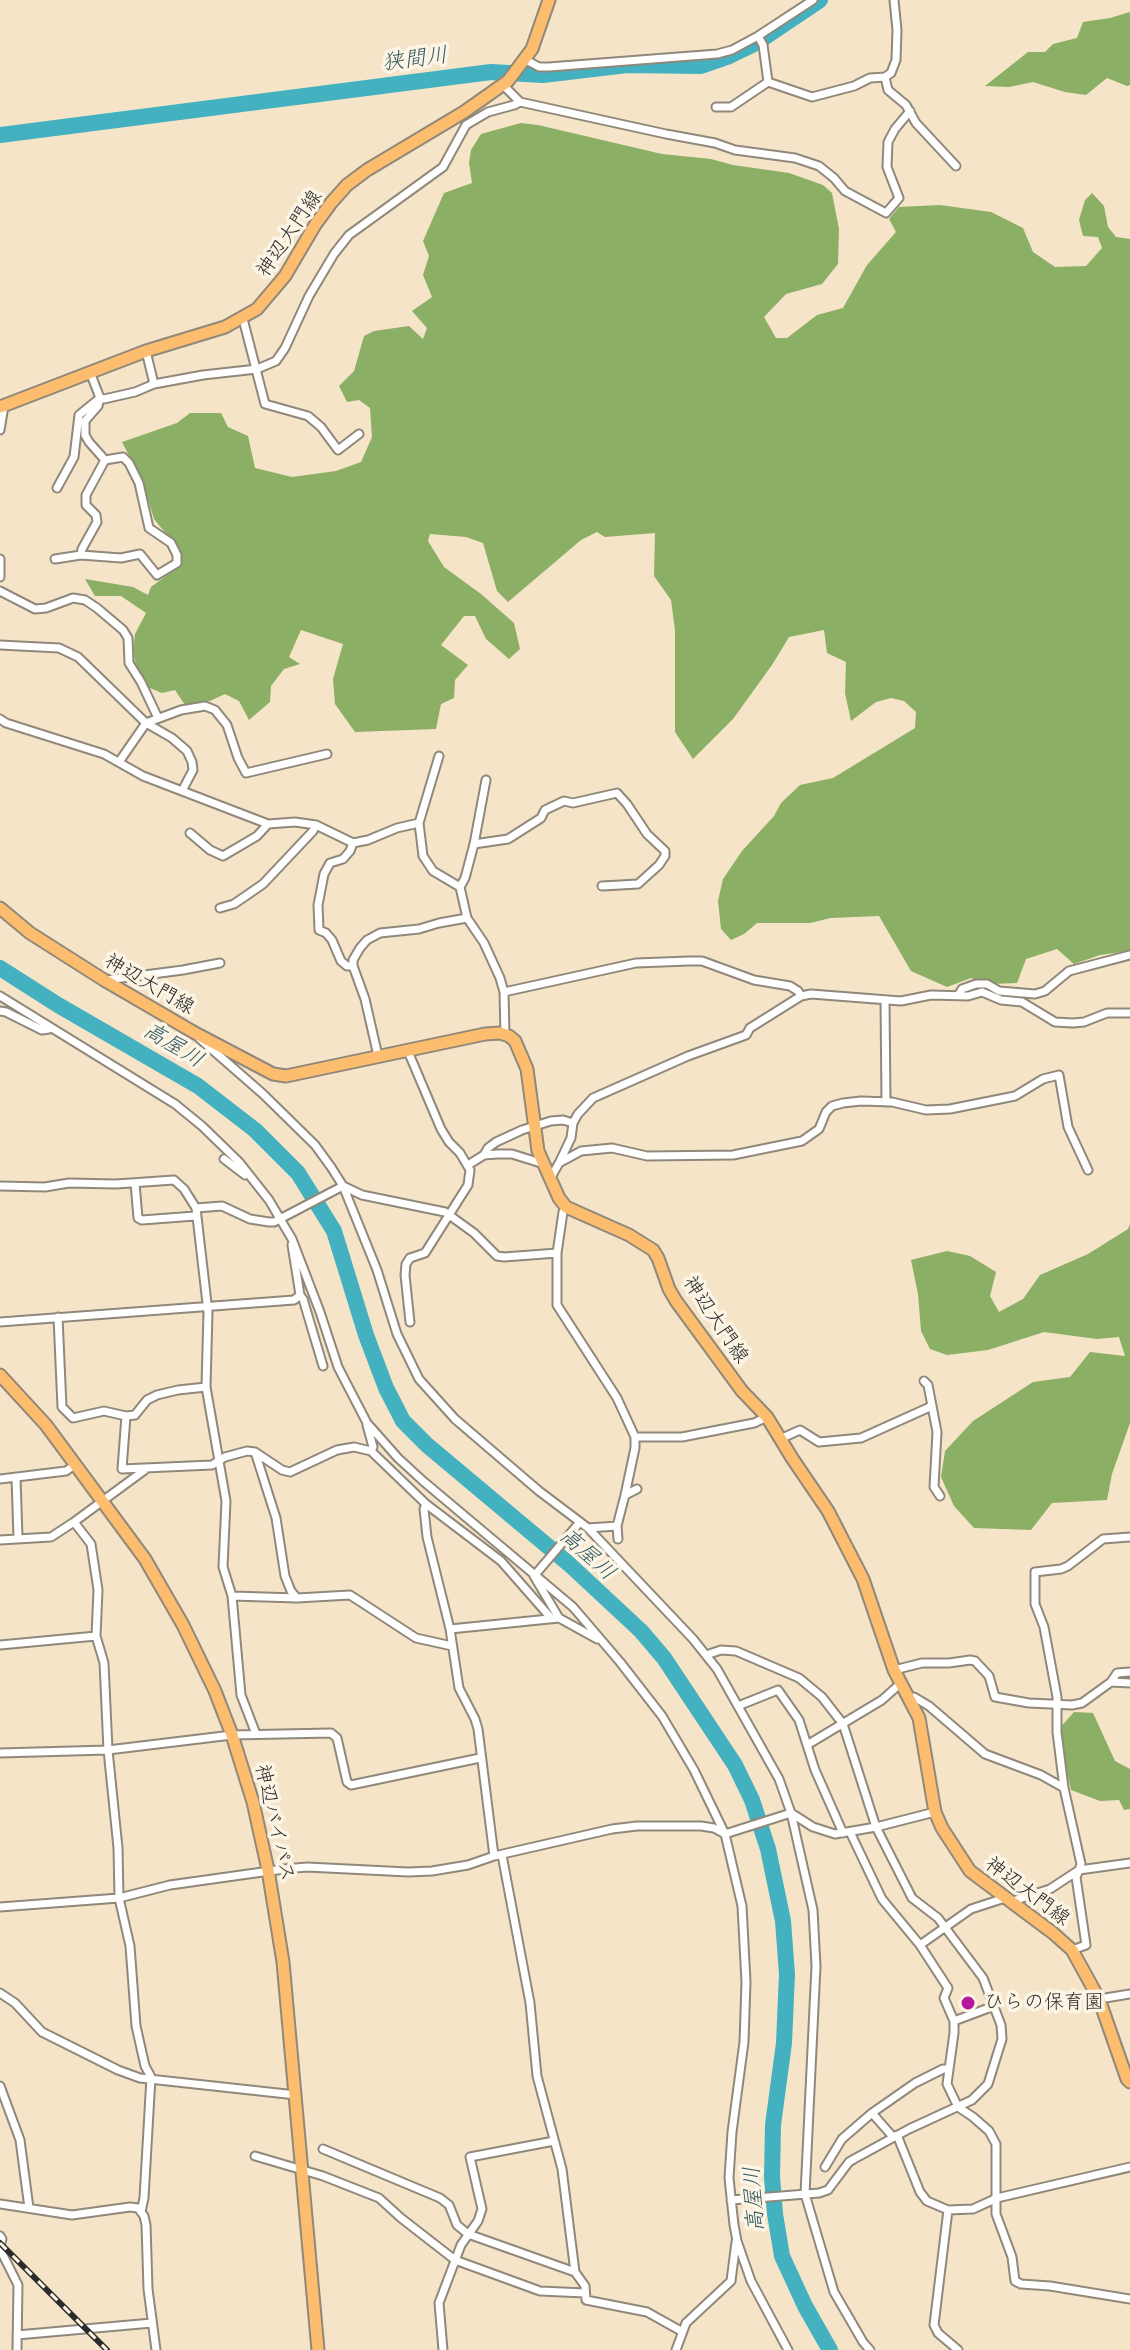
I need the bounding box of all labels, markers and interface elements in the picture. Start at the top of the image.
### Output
water label: 狭間川 [381,43,449,77]
street label: 神辺大門線 [252,186,328,282]
street label: 神辺大門線 [100,950,198,1020]
water label: 高屋川 [138,1018,208,1074]
street label: 神辺大門線 [677,1272,753,1368]
water label: 高屋川 [554,1523,620,1587]
street label: 神辺バイパス [249,1762,299,1884]
street label: 神辺大門線 [980,1852,1074,1932]
place label: ひらの保育園 [984,1991,1104,2015]
marker: ひらの保育園 [959,1994,977,2012]
water label: 高屋川 [740,2165,770,2233]

